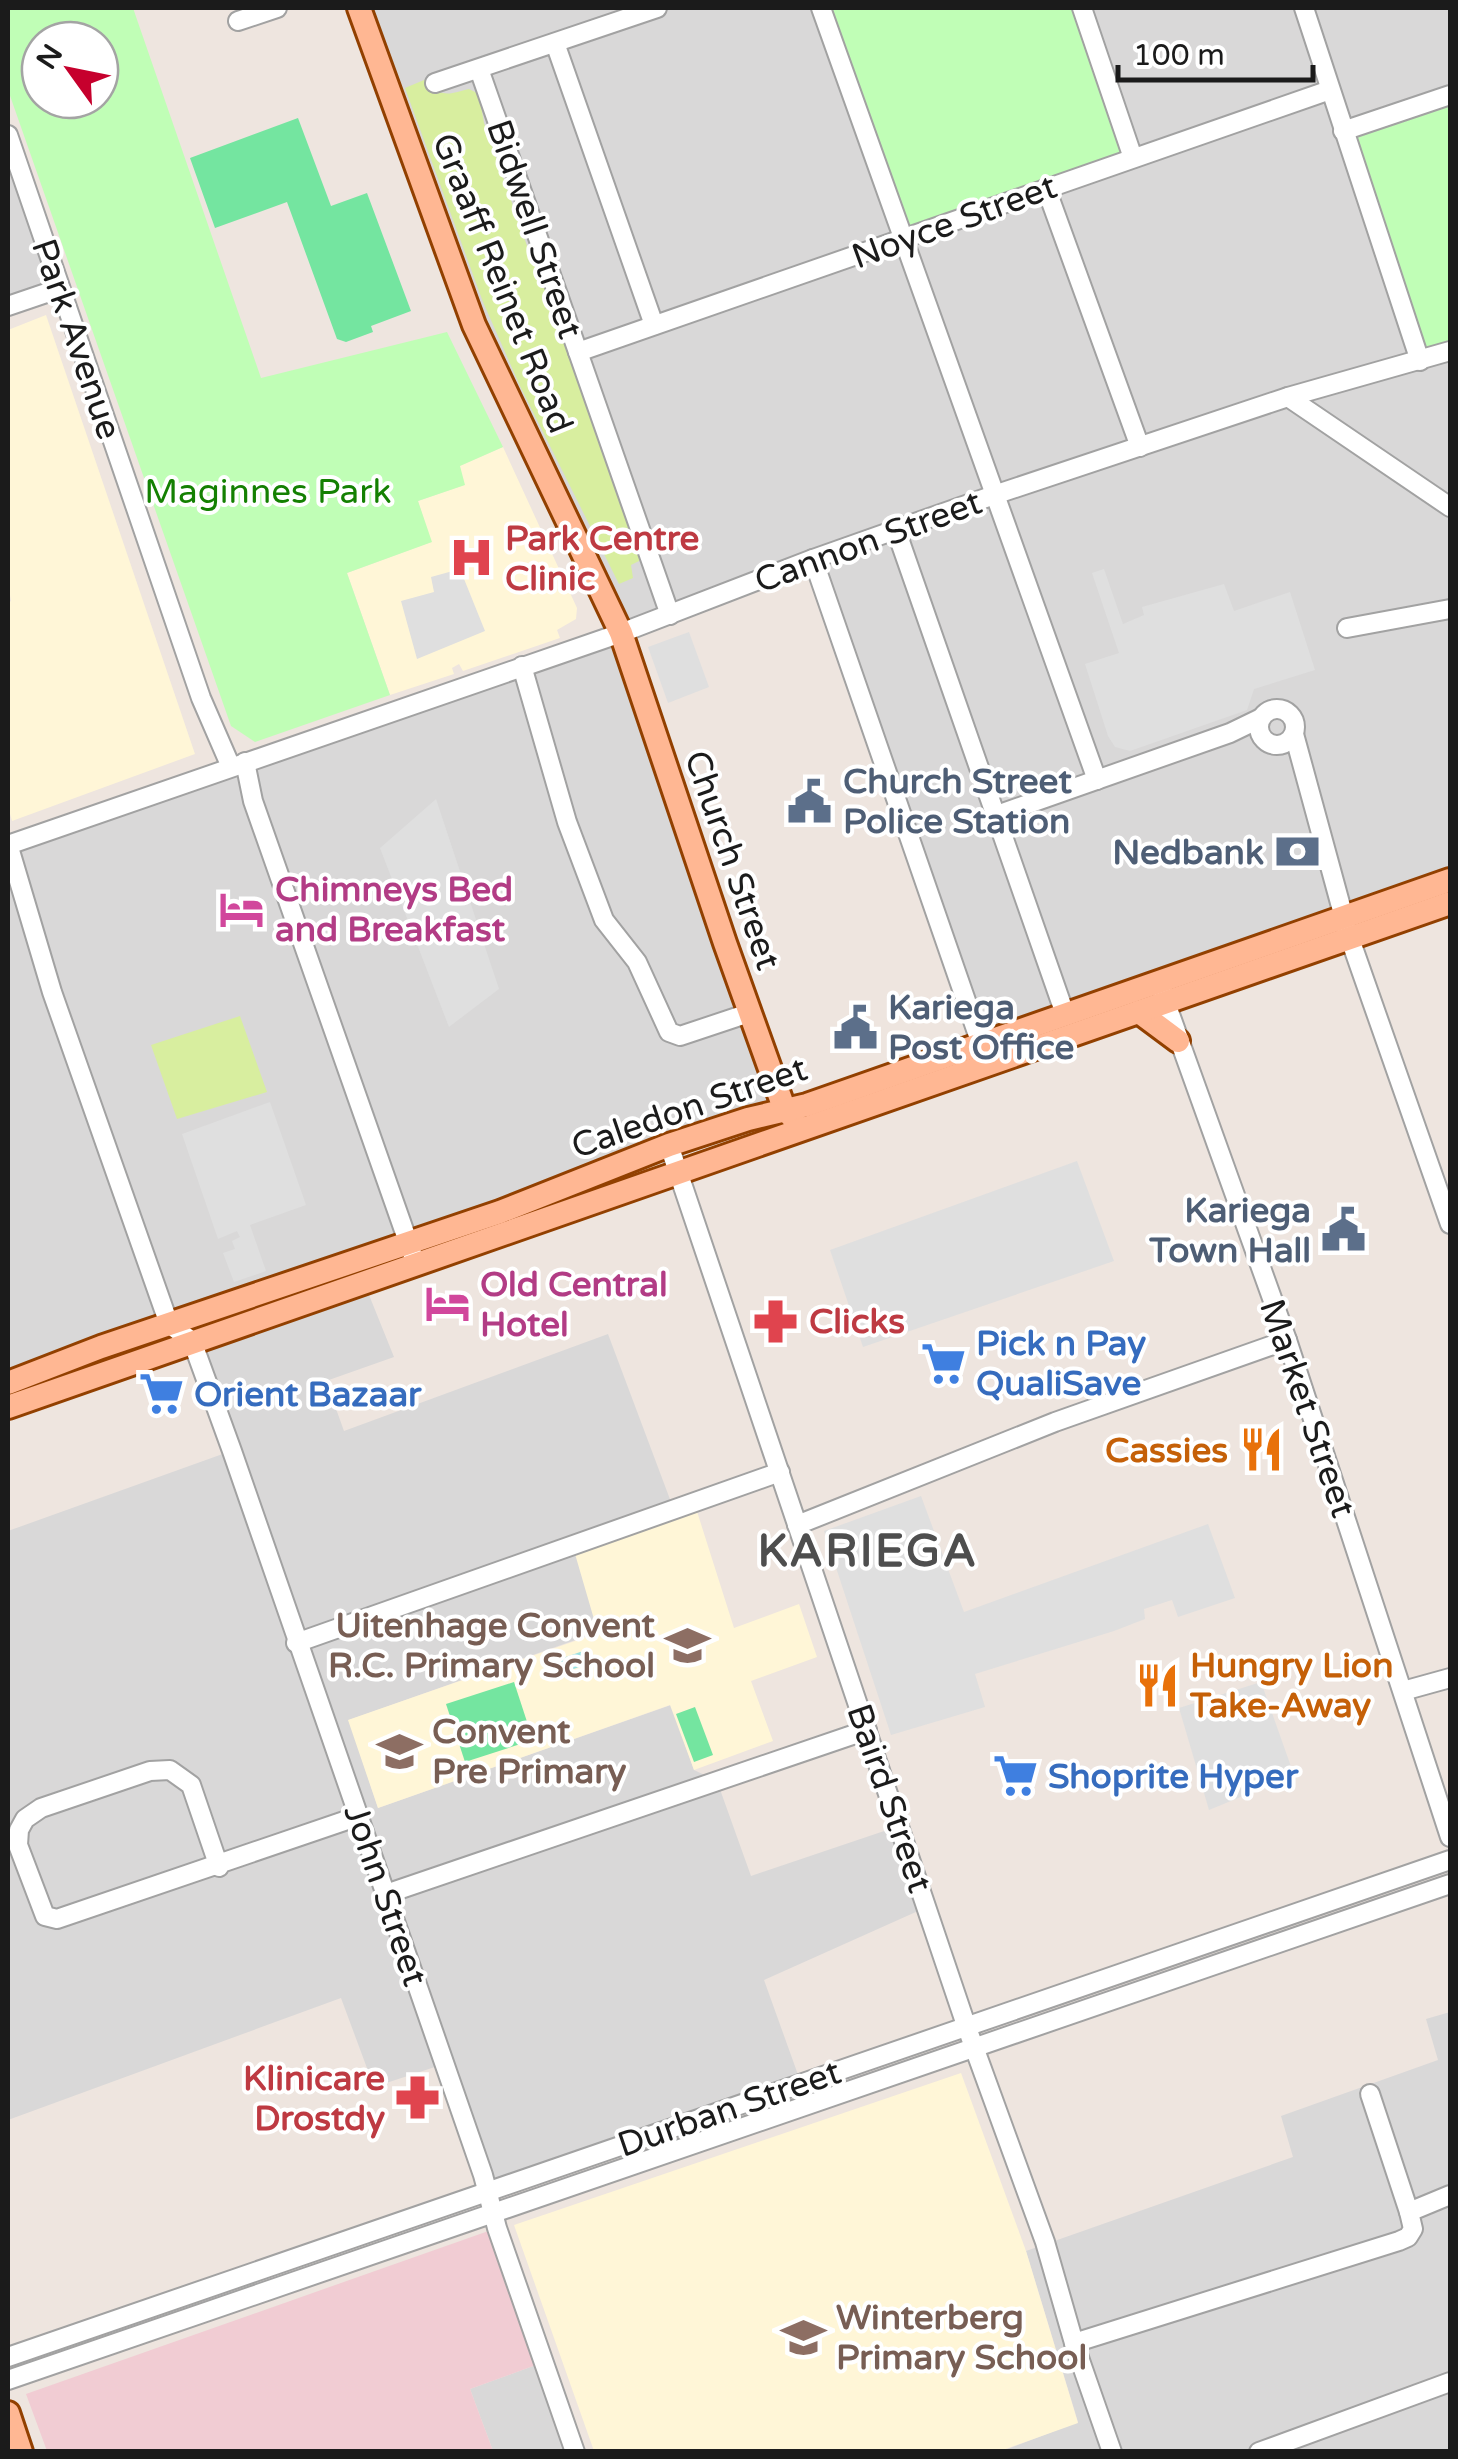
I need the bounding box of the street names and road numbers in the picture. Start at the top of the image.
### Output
street label: Bidwell Street [477,114,591,344]
street label: Graaff Reinet Road [423,127,581,440]
street label: Noyce Street [846,165,1062,278]
street label: Park Avenue [22,234,130,445]
street label: Cannon Street [749,481,988,602]
street label: Church Street [675,745,789,975]
street label: Caledon Street [566,1048,813,1168]
street label: Market Street [1250,1294,1364,1523]
street label: Baird Street [837,1698,941,1898]
street label: John Street [334,1799,436,1992]
street label: Durban Street [612,2051,846,2167]

